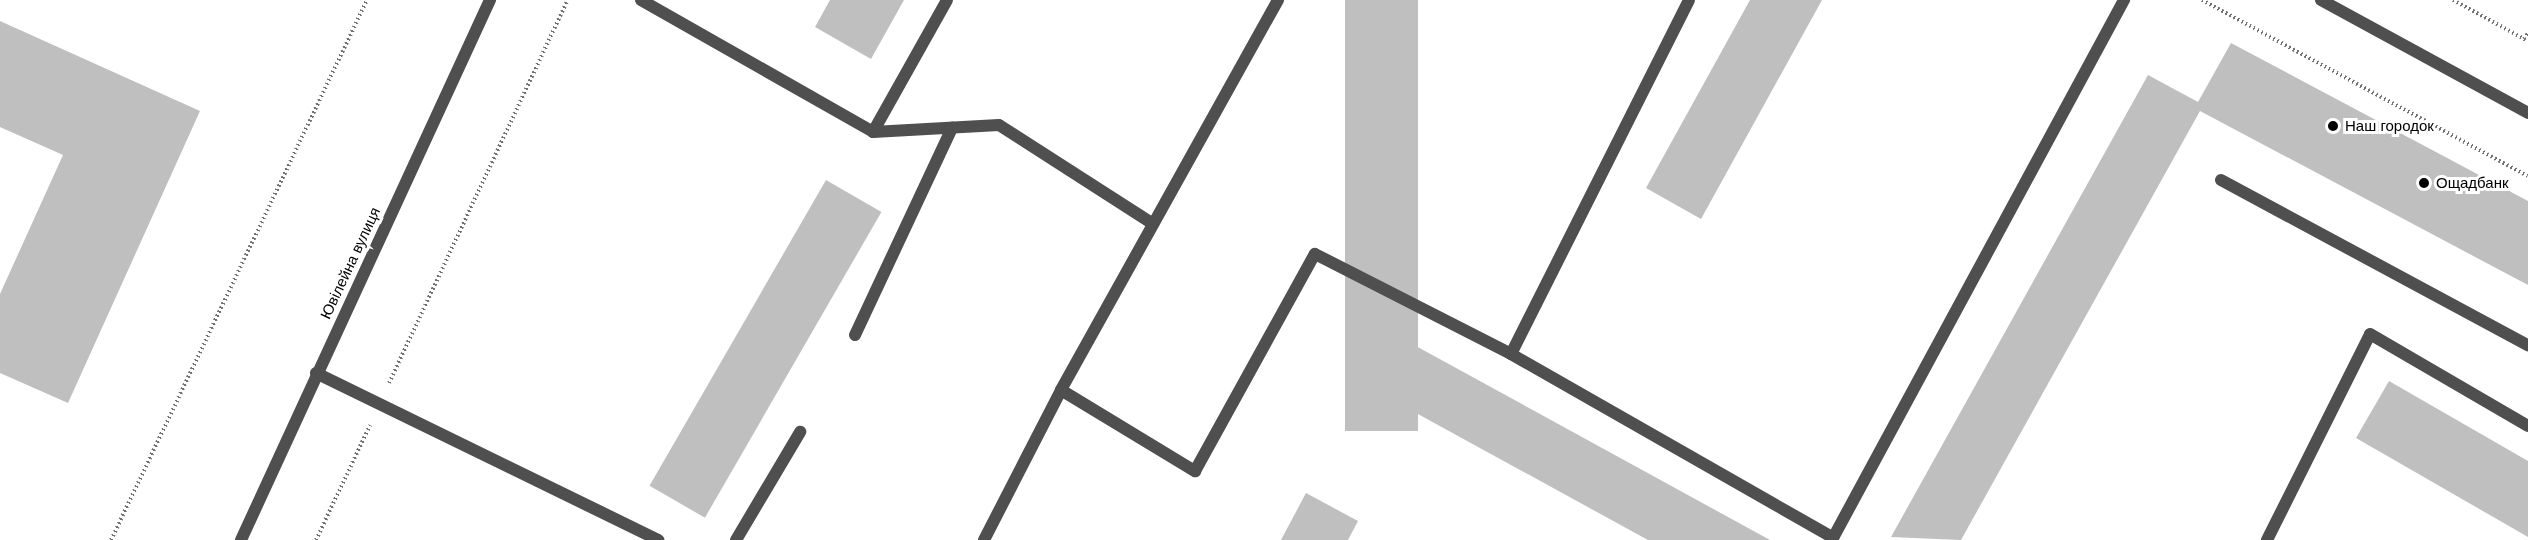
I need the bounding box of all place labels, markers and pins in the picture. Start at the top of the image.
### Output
place label: Наш городок [2345,117,2434,135]
marker: Наш городок [2326,119,2340,133]
place label: Ощадбанк [2436,174,2509,192]
marker: Ощадбанк [2417,176,2431,190]

